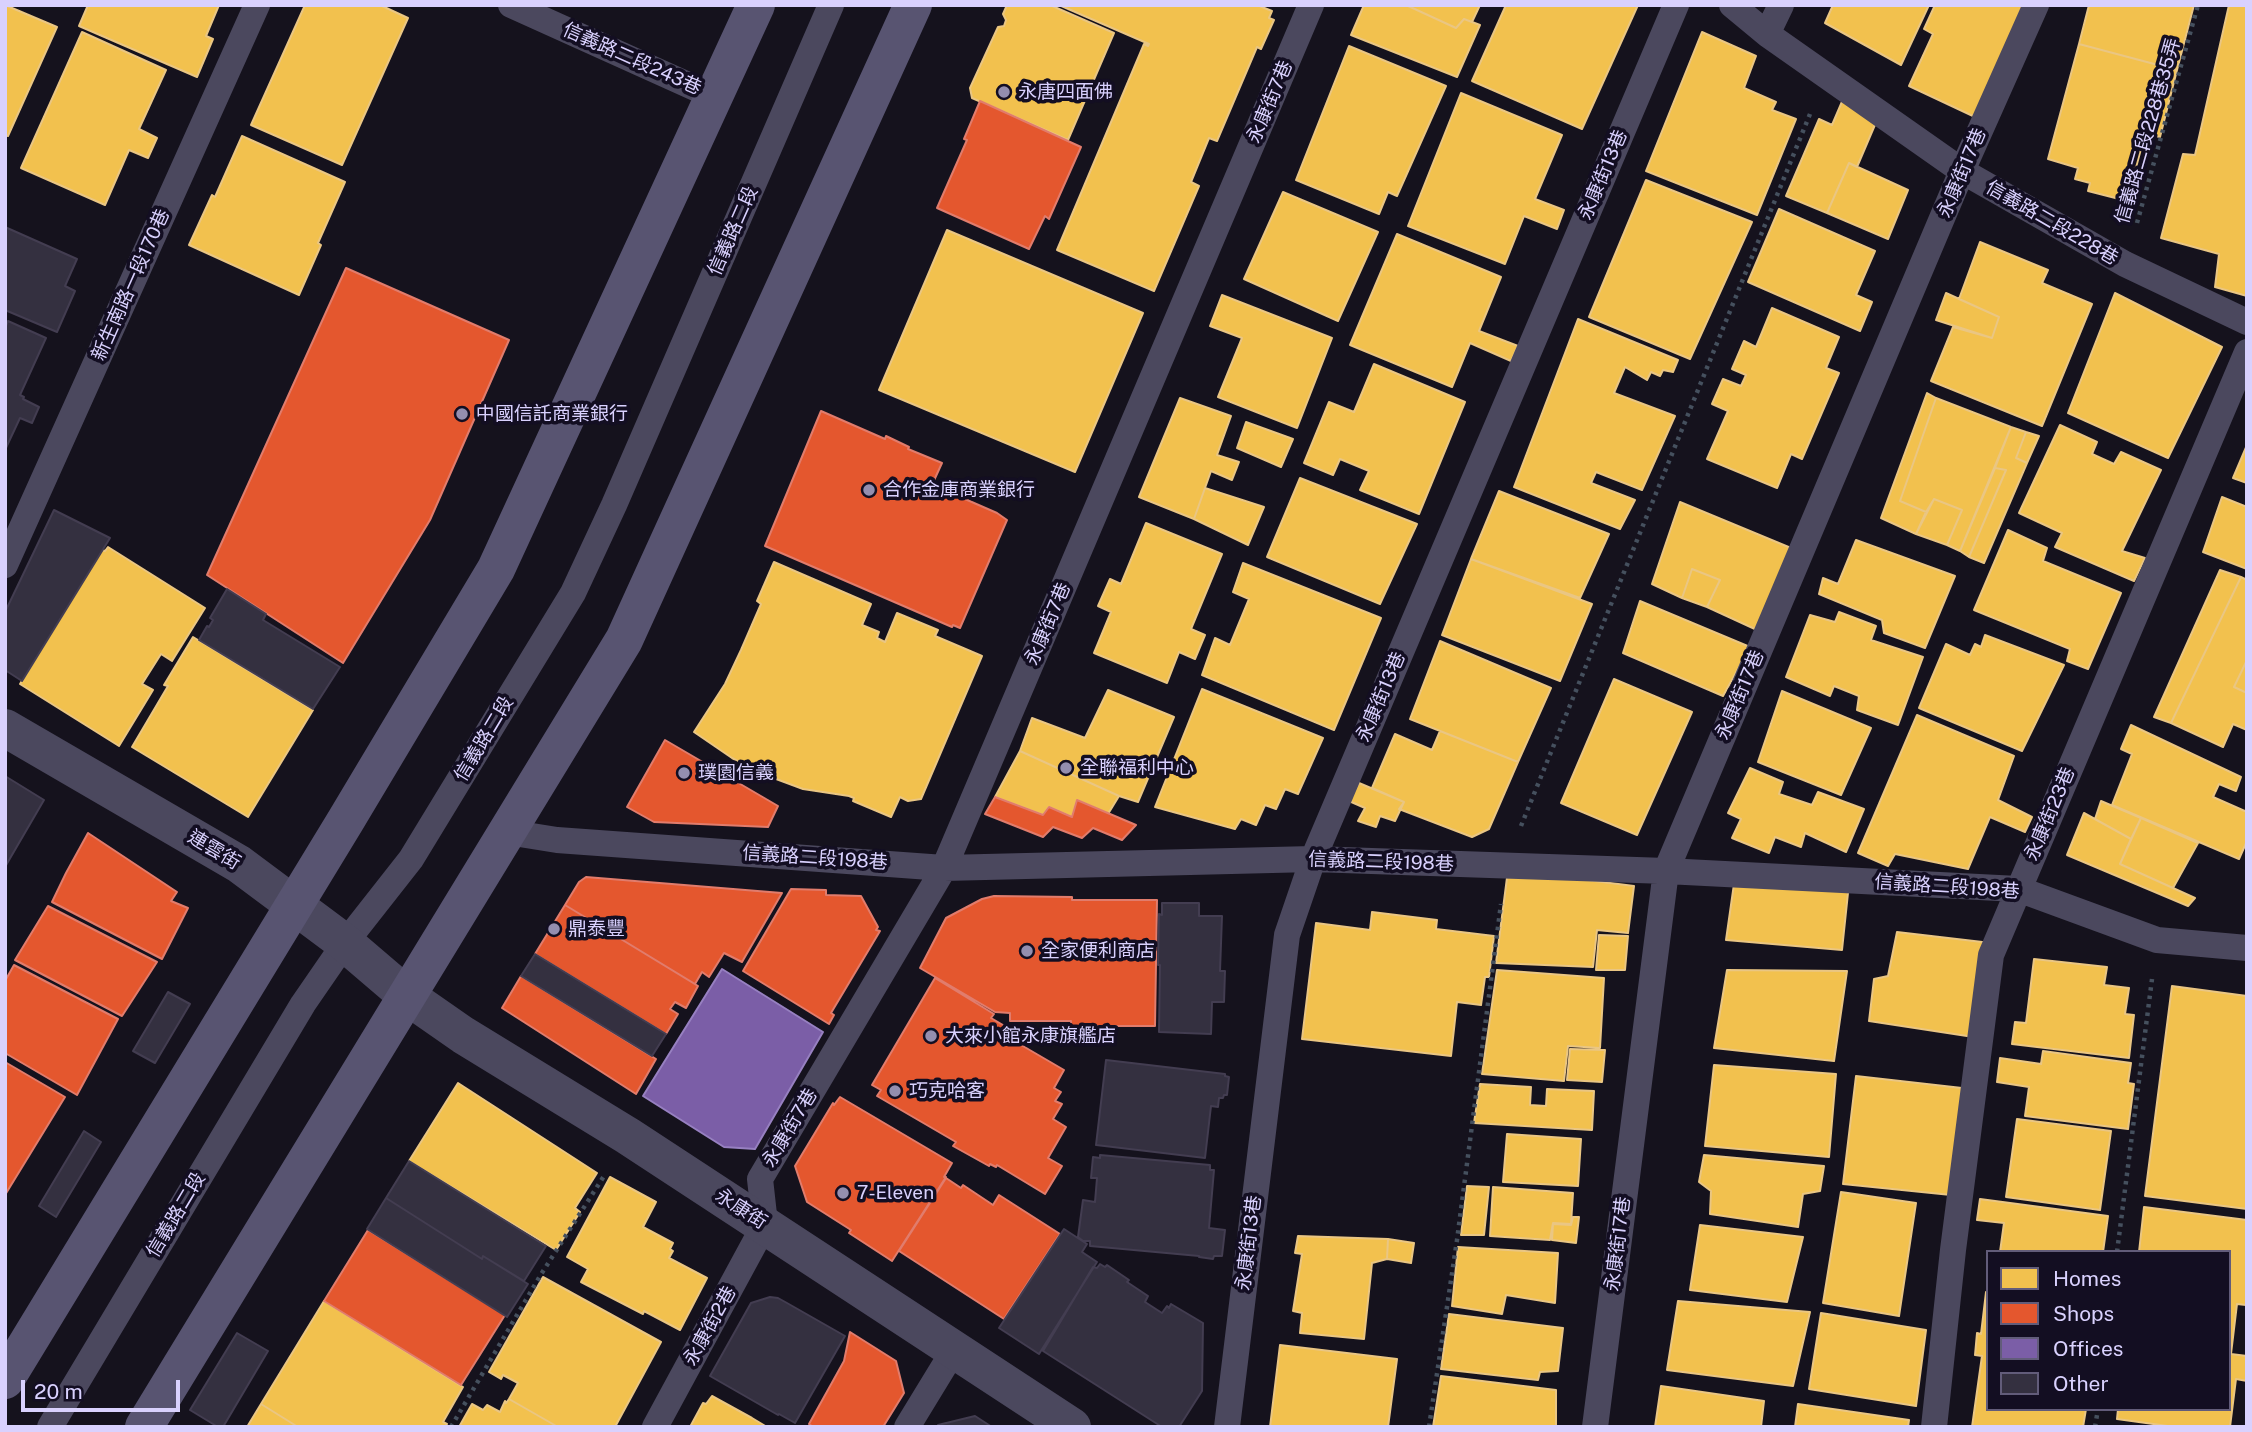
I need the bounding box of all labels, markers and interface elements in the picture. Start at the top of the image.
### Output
street label: 信義路二段243巷 [559,18,705,100]
street label: 信義路二段228巷35弄 [2111,36,2185,226]
street label: 永康街7巷 [1242,57,1298,147]
place label: 永唐四面佛 [1018,81,1113,103]
marker: 永唐四面佛 [996,84,1012,100]
street label: 永康街17巷 [1933,125,1991,221]
street label: 永康街13巷 [1574,126,1632,224]
street label: 信義路二段228巷 [1982,176,2122,270]
street label: 信義路二段 [703,183,763,279]
street label: 新生南路一段170巷 [87,206,175,364]
place label: 中國信託商業銀行 [476,403,628,425]
marker: 中國信託商業銀行 [454,406,470,422]
place label: 合作金庫商業銀行 [883,479,1035,501]
marker: 合作金庫商業銀行 [861,482,877,498]
street label: 永康街7巷 [1020,579,1076,669]
street label: 永康街17巷 [1711,647,1769,743]
street label: 永康街13巷 [1352,648,1410,746]
street label: 信義路二段 [450,692,518,786]
place label: 全聯福利中心 [1080,757,1194,779]
marker: 全聯福利中心 [1058,760,1074,776]
place label: 璞園信義 [698,762,774,784]
street label: 永康街23巷 [2020,764,2080,864]
marker: 璞園信義 [676,765,692,781]
street label: 連雲街 [184,826,244,874]
street label: 信義路二段198巷 [741,842,889,874]
street label: 信義路二段198巷 [1308,848,1454,876]
street label: 信義路二段198巷 [1873,871,2021,903]
place label: 鼎泰豐 [568,918,625,940]
marker: 鼎泰豐 [546,921,562,937]
place label: 全家便利商店 [1041,940,1155,962]
marker: 全家便利商店 [1019,943,1035,959]
place label: 大來小館永康旗艦店 [945,1025,1116,1047]
marker: 大來小館永康旗艦店 [923,1028,939,1044]
place label: 巧克哈客 [909,1080,985,1102]
marker: 巧克哈客 [887,1083,903,1099]
street label: 永康街7巷 [758,1085,822,1171]
street label: 信義路二段 [142,1168,210,1262]
place label: 7-Eleven [857,1182,934,1204]
street label: 永康街 [711,1184,771,1234]
marker: 7-Eleven [835,1185,851,1201]
street label: 永康街13巷 [1232,1194,1266,1292]
street label: 永康街17巷 [1601,1195,1635,1293]
legend [1986,1250,2231,1411]
text: Homes [2053,1266,2121,1291]
street label: 永康街2巷 [679,1282,741,1370]
text: Shops [2053,1301,2114,1326]
text: Offices [2053,1336,2123,1361]
scale bar [24,1366,184,1410]
text: Other [2053,1371,2109,1396]
text: 20 m [34,1379,83,1404]

